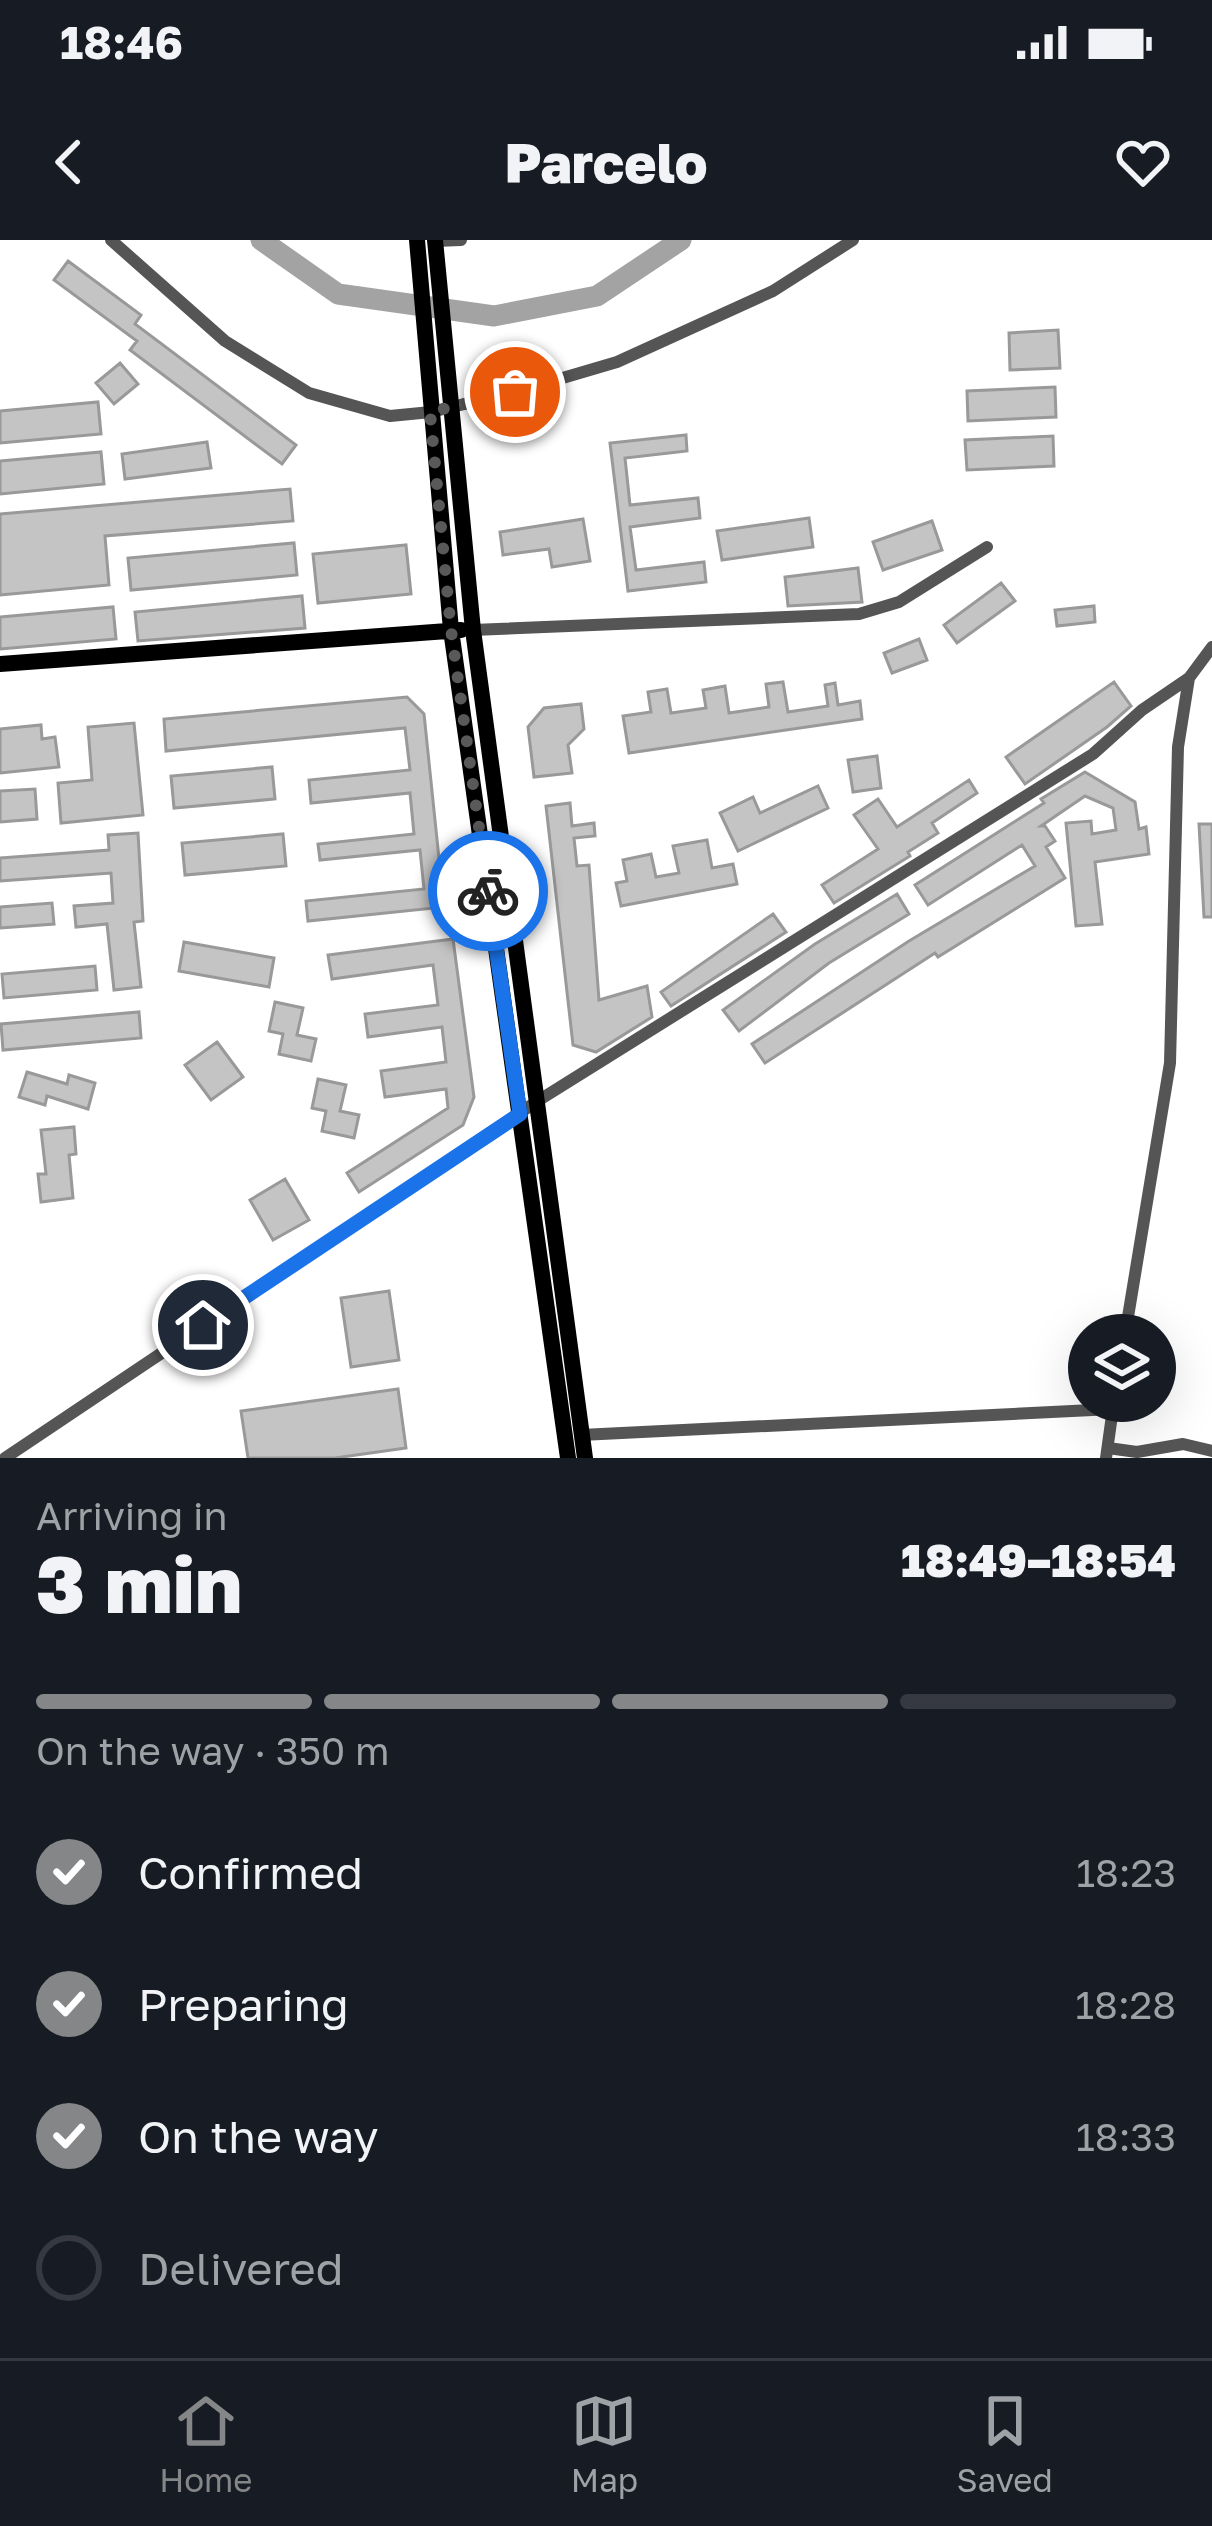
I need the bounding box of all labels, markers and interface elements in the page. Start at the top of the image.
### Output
text: 18:46 [60,15,183,69]
icon: back [36,129,102,195]
icon: heart [1110,129,1176,195]
text: Parcelo [505,130,707,195]
pin [464,341,566,443]
icon: bag [482,359,548,425]
courier [428,831,548,951]
icon: bike [455,858,521,924]
pin [152,1274,254,1376]
icon: home [170,1292,236,1358]
map controls [1068,1314,1176,1422]
button: layers [1068,1314,1176,1422]
text: Arriving in [36,1492,227,1539]
text: 18:49–18:54 [901,1533,1176,1587]
text: 3 min [36,1537,242,1630]
text: On the way · 350 m [36,1727,390,1774]
icon: check [36,1839,102,1905]
text: Confirmed [138,1845,363,1899]
text: 18:23 [1076,1849,1176,1896]
icon: check [36,1971,102,2037]
text: Preparing [138,1977,349,2031]
text: 18:28 [1075,1981,1176,2028]
icon: check [36,2103,102,2169]
text: On the way [138,2109,379,2163]
text: 18:33 [1076,2113,1176,2160]
text: Delivered [138,2241,343,2295]
tab: Home [159,2388,252,2499]
tab: Map [571,2388,638,2499]
tab: Saved [956,2388,1053,2499]

